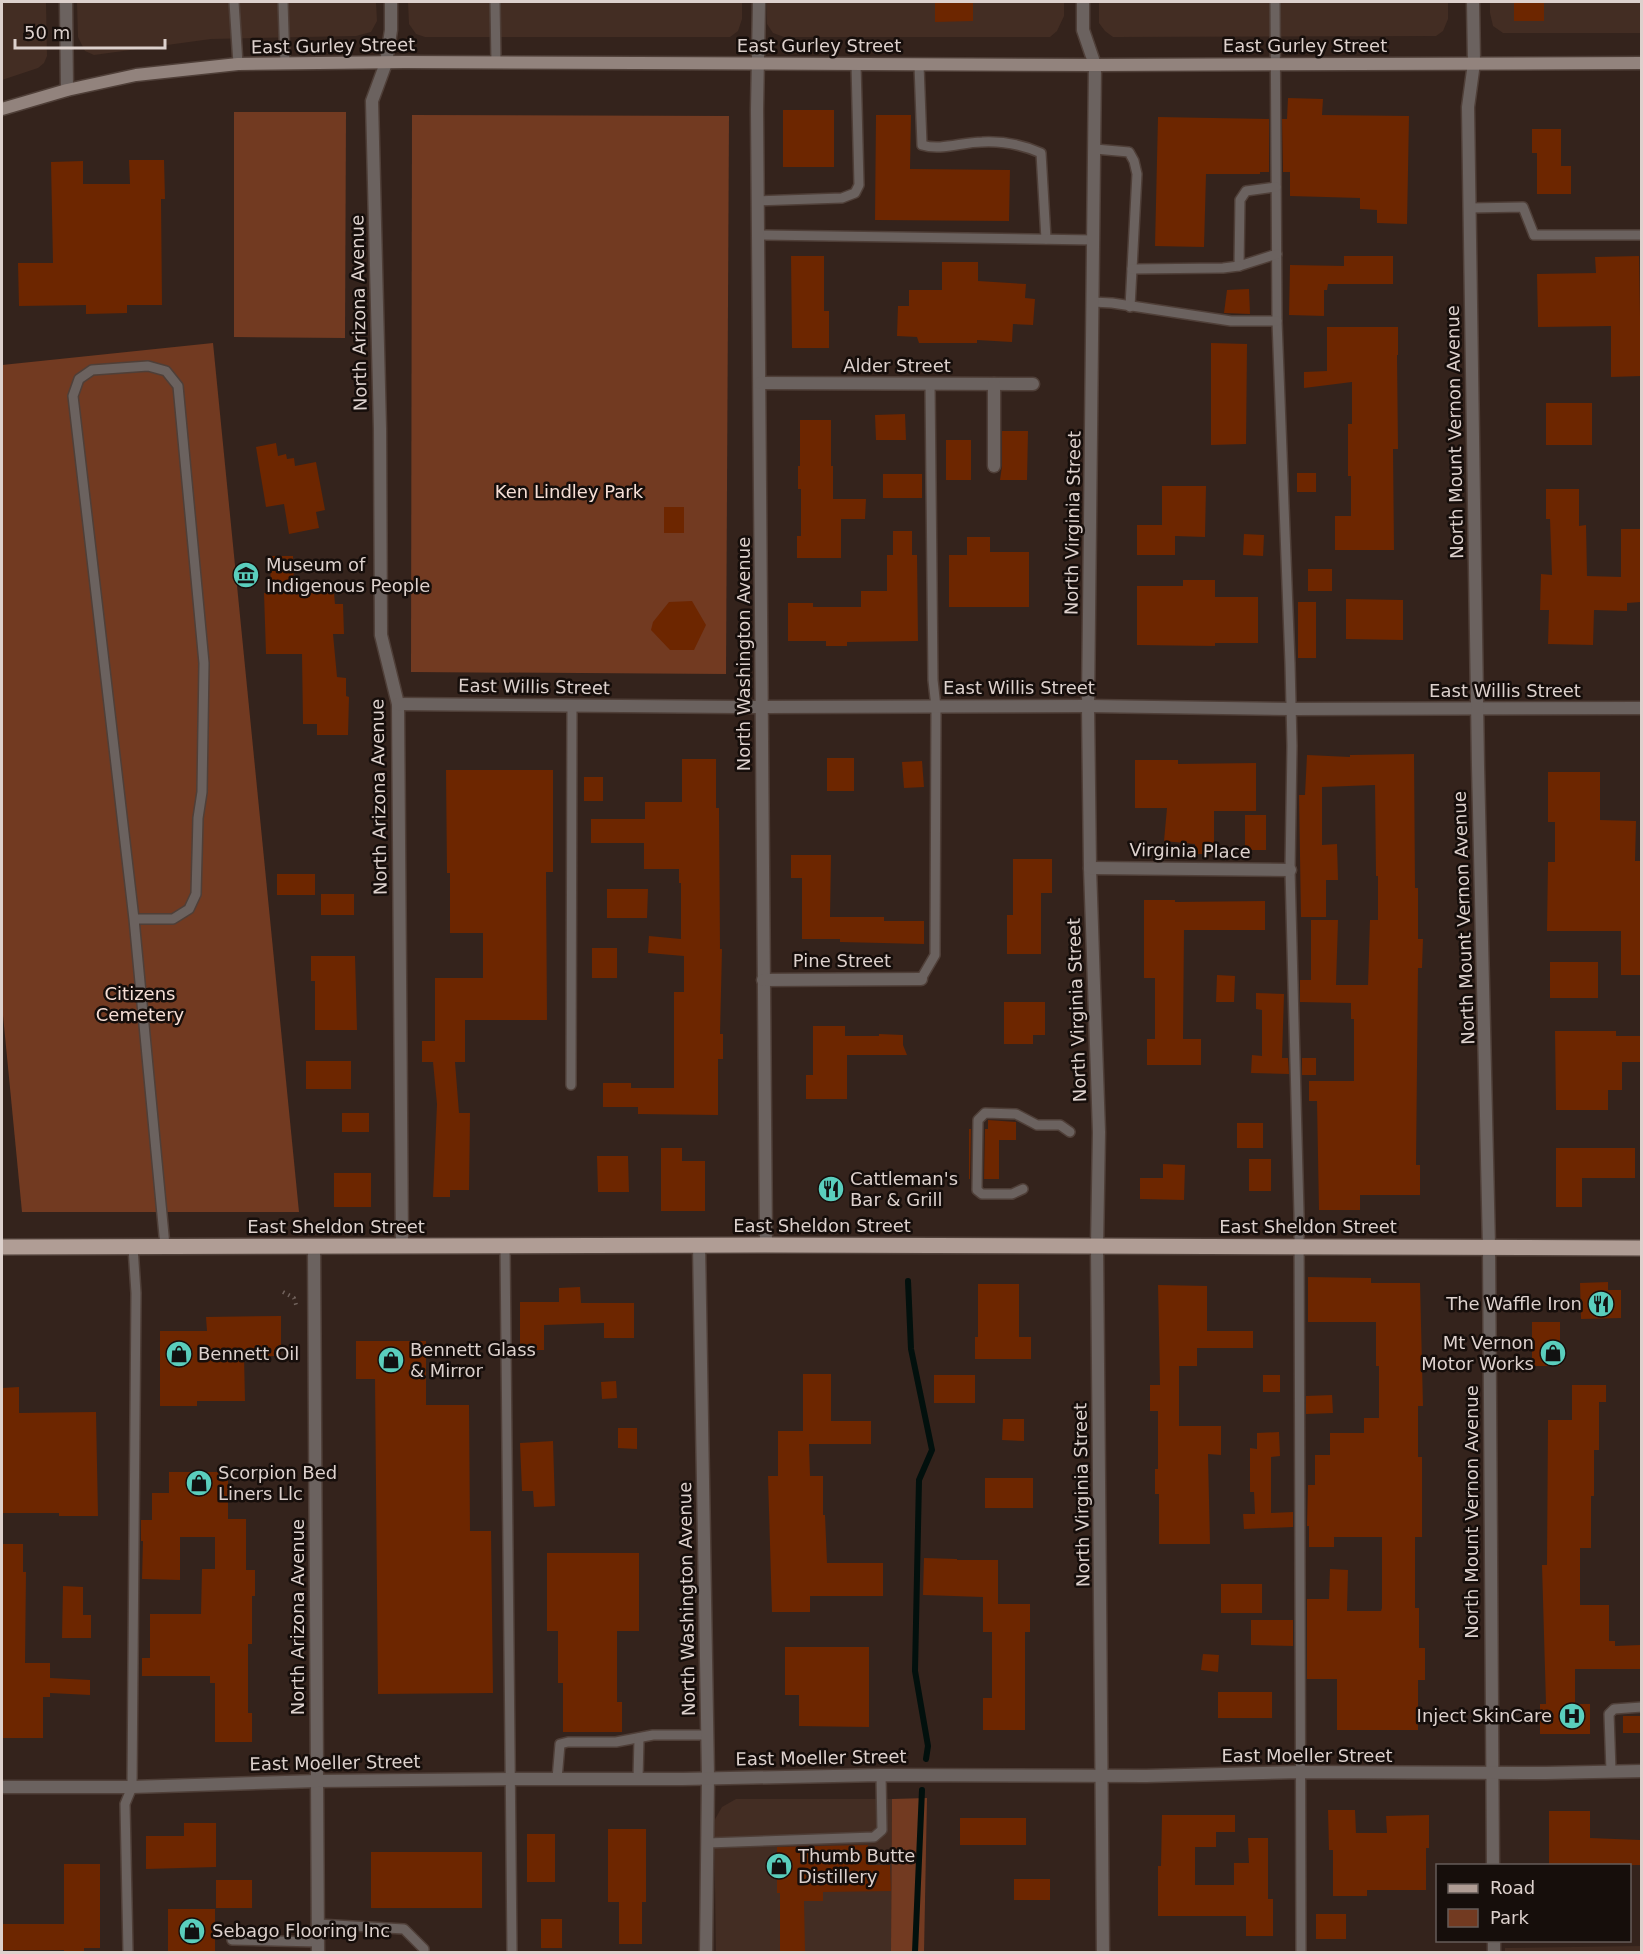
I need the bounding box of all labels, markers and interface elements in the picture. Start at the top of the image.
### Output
scale bar [15,12,165,50]
text: 50 m [24,22,70,43]
street label: East Gurley Street [251,34,415,57]
street label: East Gurley Street [737,35,901,56]
street label: East Gurley Street [1223,35,1387,56]
street label: North Arizona Avenue [346,215,371,411]
street label: North Mount Vernon Avenue [1442,305,1467,559]
street label: Alder Street [843,355,951,376]
street label: North Virginia Street [1060,431,1085,615]
park label: Ken Lindley Park [495,481,644,502]
street label: North Washington Avenue [733,537,754,771]
place label: Museum of Indigenous People [266,554,430,596]
museum icon: Museum of Indigenous People [231,560,261,590]
street label: East Willis Street [458,675,610,698]
street label: East Willis Street [943,677,1095,698]
street label: East Willis Street [1429,680,1581,701]
street label: North Arizona Avenue [366,699,391,895]
street label: North Mount Vernon Avenue [1449,791,1478,1045]
street label: Virginia Place [1129,839,1251,862]
street label: North Virginia Street [1063,918,1090,1103]
street label: Pine Street [793,950,891,971]
park label: Citizens Cemetery [96,983,185,1025]
place label: Cattleman's Bar & Grill [850,1168,958,1210]
restaurant icon: Cattleman's Bar & Grill [816,1174,846,1204]
street label: East Sheldon Street [733,1215,911,1236]
street label: East Sheldon Street [247,1216,425,1237]
street label: East Sheldon Street [1219,1216,1397,1237]
restaurant icon: The Waffle Iron [1586,1289,1616,1319]
place label: The Waffle Iron [1445,1293,1582,1314]
place label: Mt Vernon Motor Works [1421,1332,1534,1374]
shop icon: Mt Vernon Motor Works [1538,1338,1568,1368]
shop icon: Bennett Oil [164,1339,194,1369]
place label: Bennett Glass & Mirror [410,1339,536,1381]
place label: Bennett Oil [198,1343,299,1364]
shop icon: Bennett Glass & Mirror [376,1345,406,1375]
street label: North Mount Vernon Avenue [1461,1385,1482,1639]
street label: North Virginia Street [1069,1403,1094,1587]
place label: Scorpion Bed Liners Llc [218,1462,337,1504]
shop icon: Scorpion Bed Liners Llc [184,1468,214,1498]
street label: North Washington Avenue [674,1482,699,1716]
street label: North Arizona Avenue [287,1519,308,1715]
hospital icon: Inject SkinCare [1557,1701,1587,1731]
place label: Inject SkinCare [1417,1705,1552,1726]
street label: East Moeller Street [1221,1745,1393,1766]
street label: East Moeller Street [735,1746,907,1769]
street label: East Moeller Street [249,1751,421,1774]
place label: Thumb Butte Distillery [797,1845,915,1887]
shop icon: Thumb Butte Distillery [764,1851,794,1881]
legend [1436,1864,1631,1942]
text: Road [1490,1877,1535,1898]
text: Park [1490,1907,1529,1928]
shop icon: Sebago Flooring Inc [177,1916,207,1946]
place label: Sebago Flooring Inc [212,1920,390,1941]

